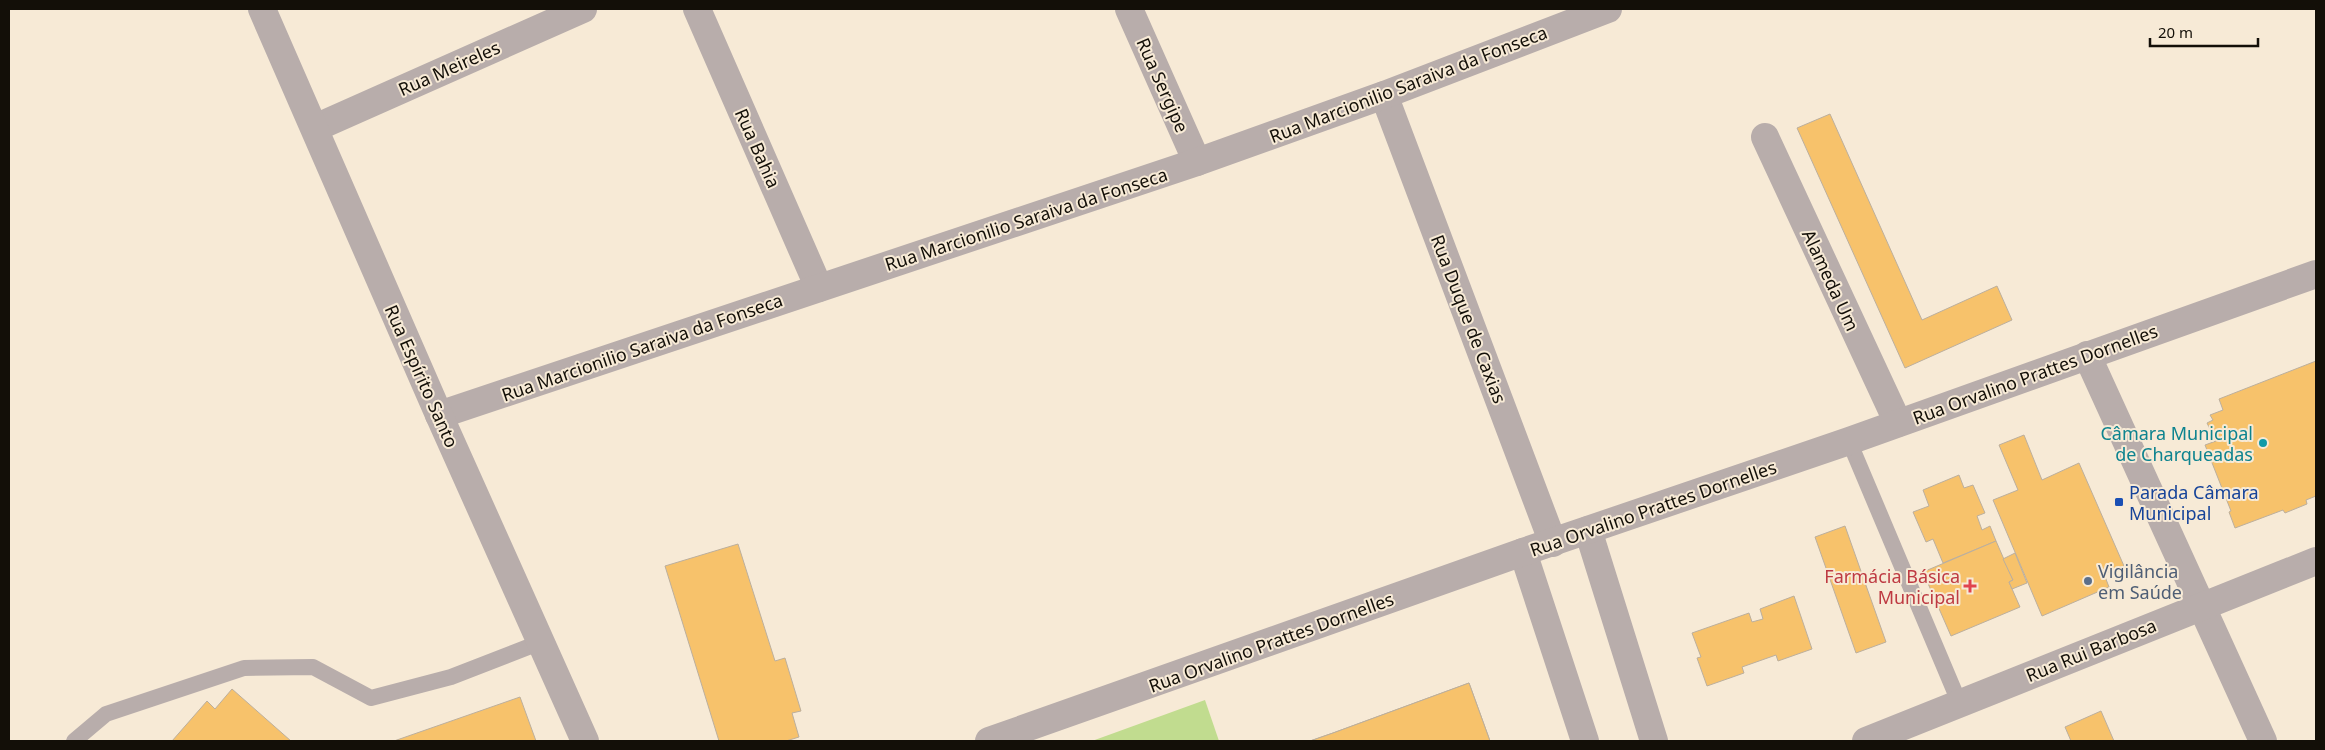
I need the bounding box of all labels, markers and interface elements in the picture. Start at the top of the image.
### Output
scale bar [2150,15,2258,47]
street label: Rua Marcionilio Saraiva da Fonseca [1266,20,1550,148]
text: 20 m [2158,22,2193,42]
street label: Rua Sergipe [1131,34,1195,136]
street label: Rua Meireles [394,35,504,101]
street label: Rua Bahia [730,104,786,192]
street label: Rua Marcionilio Saraiva da Fonseca [882,162,1170,276]
street label: Alameda Um [1797,226,1865,334]
street label: Rua Duque de Caxias [1426,231,1512,407]
street label: Rua Marcionilio Saraiva da Fonseca [498,287,786,407]
street label: Rua Espírito Santo [380,301,464,451]
street label: Rua Orvalino Prattes Dornelles [1909,318,2161,430]
place label: Câmara Municipal de Charqueadas [2100,421,2253,466]
marker: Câmara Municipal de Charqueadas [2257,437,2269,449]
street label: Rua Orvalino Prattes Dornelles [1527,454,1779,562]
place label: Parada Câmara Municipal [2129,480,2259,525]
marker: Parada Câmara Municipal [2113,496,2125,508]
place label: Vigilância em Saúde [2098,559,2182,604]
place label: Farmácia Básica Municipal [1824,564,1960,609]
marker: Vigilância em Saúde [2082,575,2094,587]
marker: Farmácia Básica Municipal [1964,580,1976,592]
street label: Rua Orvalino Prattes Dornelles [1145,586,1397,698]
street label: Rua Rui Barbosa [2022,613,2160,687]

